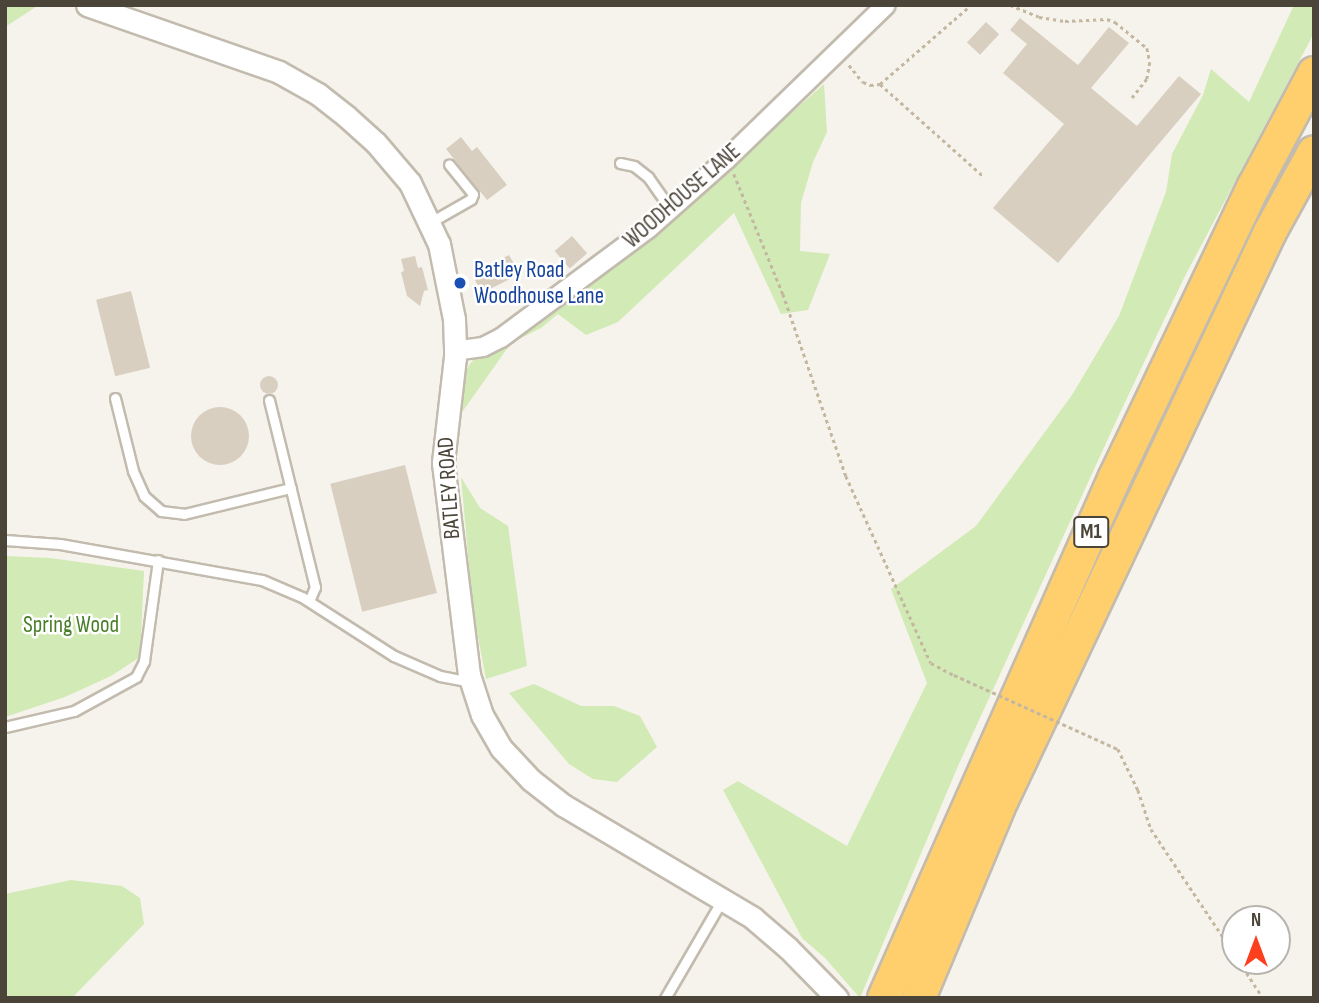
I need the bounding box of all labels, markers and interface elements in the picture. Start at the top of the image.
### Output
street label: WOODHOUSE LANE [618,138,746,254]
place label: Batley Road Woodhouse Lane [474,256,604,310]
marker: Batley Road Woodhouse Lane [452,275,468,291]
street label: BATLEY ROAD [432,436,466,540]
road number: M1 [1072,514,1110,550]
park label: Spring Wood [23,611,119,639]
north arrow [1221,905,1291,975]
text: N [1251,909,1261,932]

